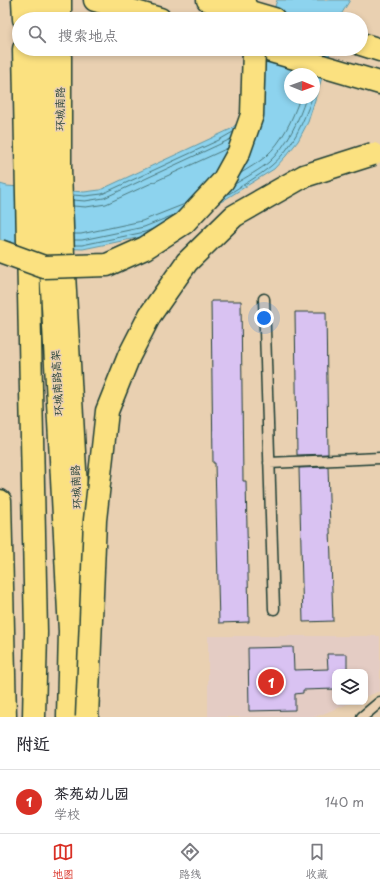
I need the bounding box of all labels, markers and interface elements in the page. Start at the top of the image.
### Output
search box [12,12,368,56]
icon: search [26,23,48,45]
text: 搜索地点 [58,23,118,46]
north arrow [284,68,320,104]
street label: 环城南路 [51,87,68,131]
your location [254,308,274,328]
street label: 环城南路高架 [46,350,67,416]
street label: 环城南路 [66,465,85,509]
pin: 1 [258,667,284,697]
map controls [332,669,368,705]
button: layers [332,669,368,705]
text: 附近 [16,730,50,756]
text: 茶苑幼儿园 [54,781,129,804]
text: 1 [26,792,32,811]
text: 140 m [325,792,364,811]
text: 学校 [54,804,80,823]
tab: 地图 [52,841,74,882]
tab: 路线 [179,841,201,882]
tab: 收藏 [306,841,328,882]

